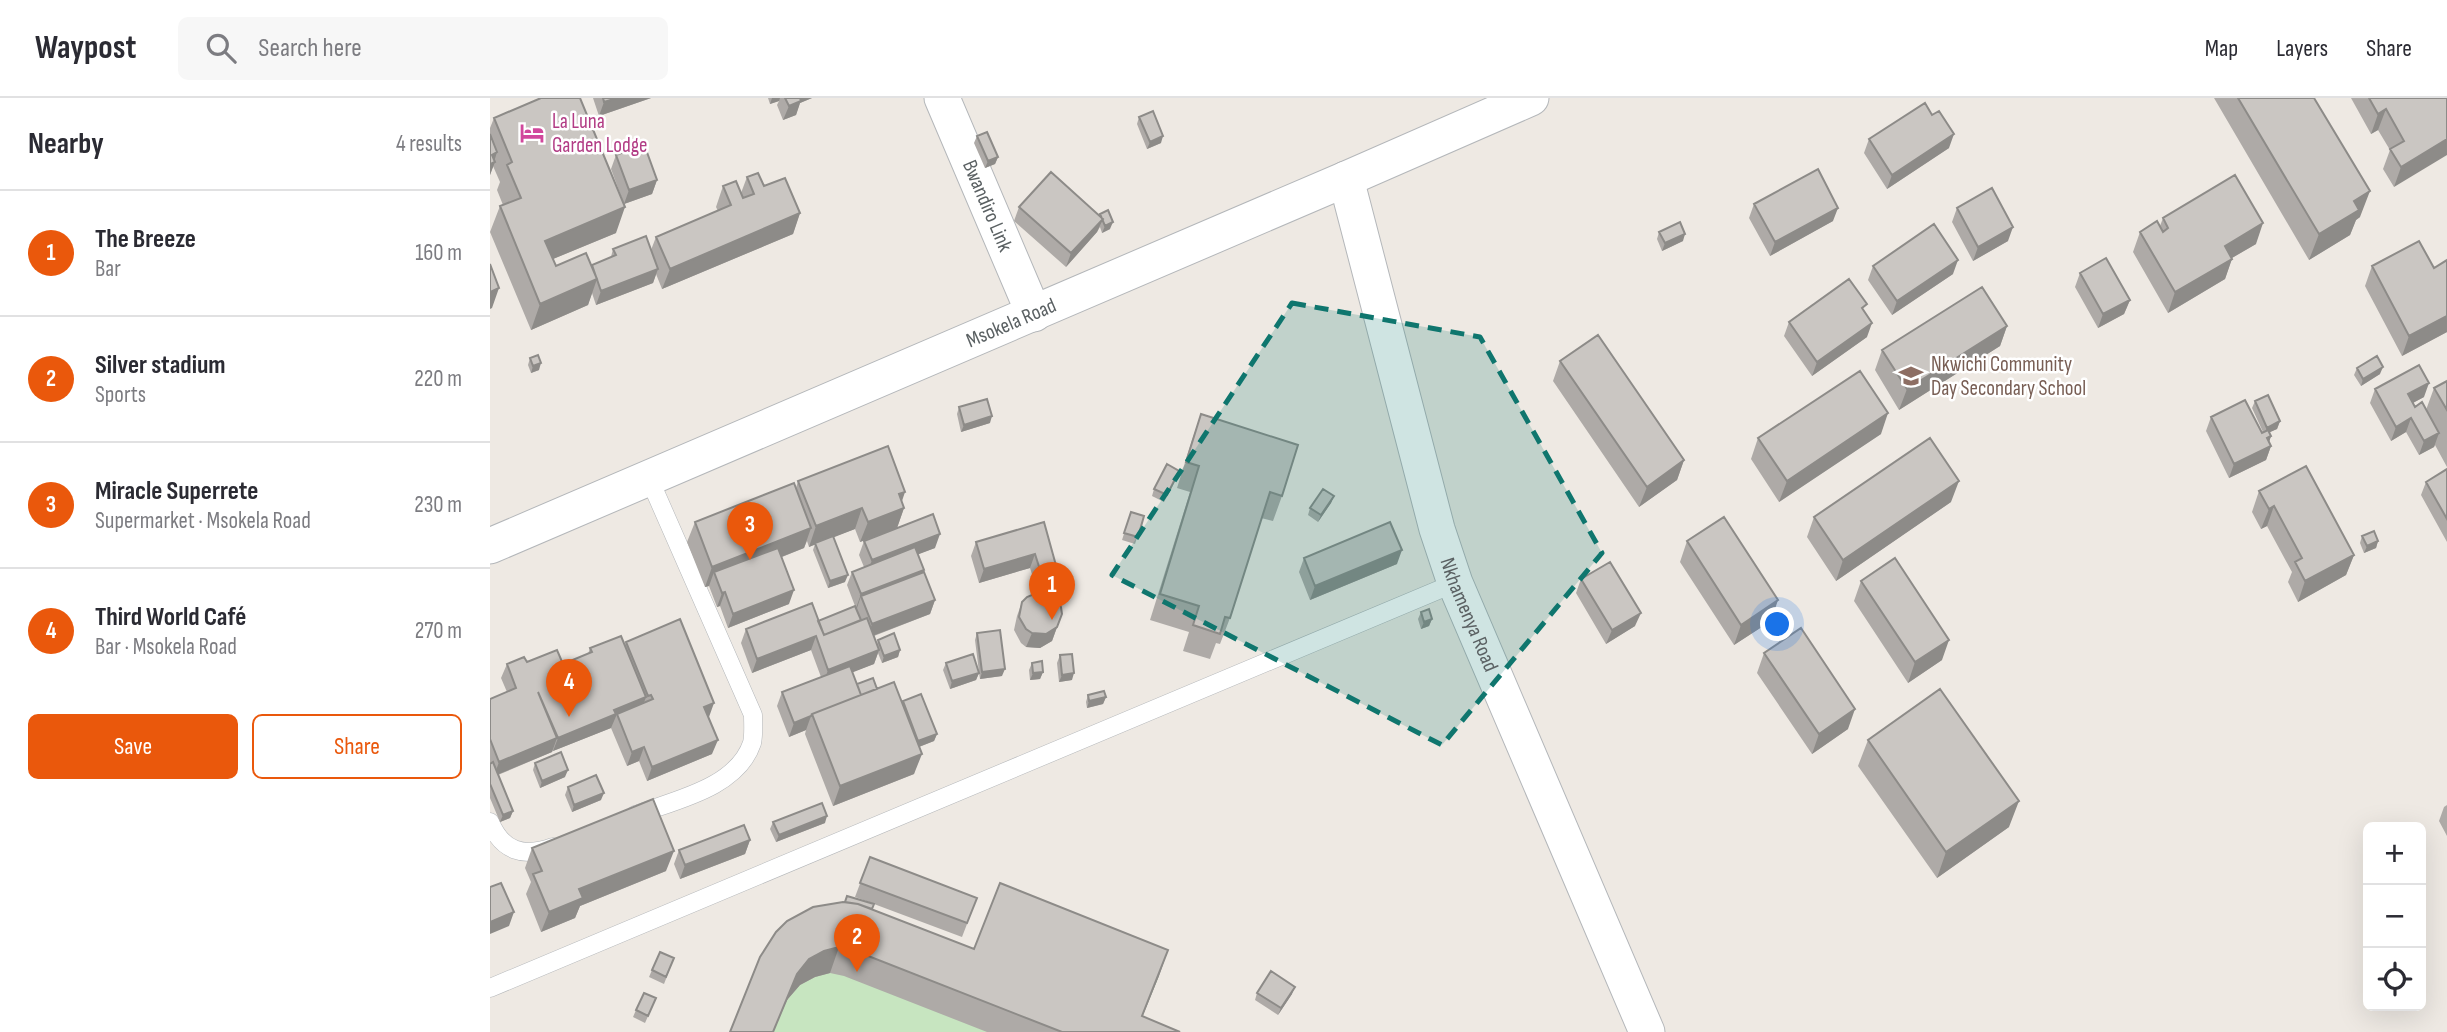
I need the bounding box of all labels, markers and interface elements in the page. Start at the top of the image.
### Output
search box [178,17,668,80]
text: Waypost [35,28,136,68]
icon: search [202,29,240,67]
text: Search here [258,33,362,64]
text: Map [2205,34,2238,63]
text: Layers [2276,34,2328,63]
text: Share [2366,34,2412,63]
place label: La Luna Garden Lodge [552,109,647,158]
hotel icon: La Luna Garden Lodge [518,119,546,147]
text: Nearby [28,126,104,162]
text: 4 results [396,130,462,158]
street label: Bwandiro Link [957,156,1018,255]
text: The Breeze [95,224,196,255]
text: 1 [46,239,56,267]
text: 160 m [415,239,462,267]
text: Bar [95,255,121,283]
street label: Msokela Road [962,292,1060,353]
text: Silver stadium [95,350,226,381]
place label: Nkwichi Community Day Secondary School [1931,352,2086,401]
school or university icon: Nkwichi Community Day Secondary School [1897,362,1925,390]
text: 2 [46,365,56,393]
text: 220 m [414,365,462,393]
text: Sports [95,381,146,409]
text: Miracle Superrete [95,476,258,507]
text: 3 [46,491,56,519]
text: 230 m [414,491,462,519]
pin: 3 [727,502,773,560]
text: Supermarket · Msokela Road [95,507,311,535]
street label: Nkhamenya Road [1435,554,1504,675]
pin: 1 [1029,562,1075,620]
text: Third World Café [95,602,246,633]
your location [1760,607,1794,641]
text: 4 [46,617,56,645]
text: 270 m [415,617,462,645]
text: Bar · Msokela Road [95,633,237,661]
pin: 4 [546,659,592,717]
button: Save [28,714,238,779]
button: Share [252,714,462,779]
map controls [2363,822,2426,1011]
button: + [2363,822,2426,885]
button: − [2363,885,2426,948]
pin: 2 [834,914,880,972]
button: locate [2363,948,2426,1011]

